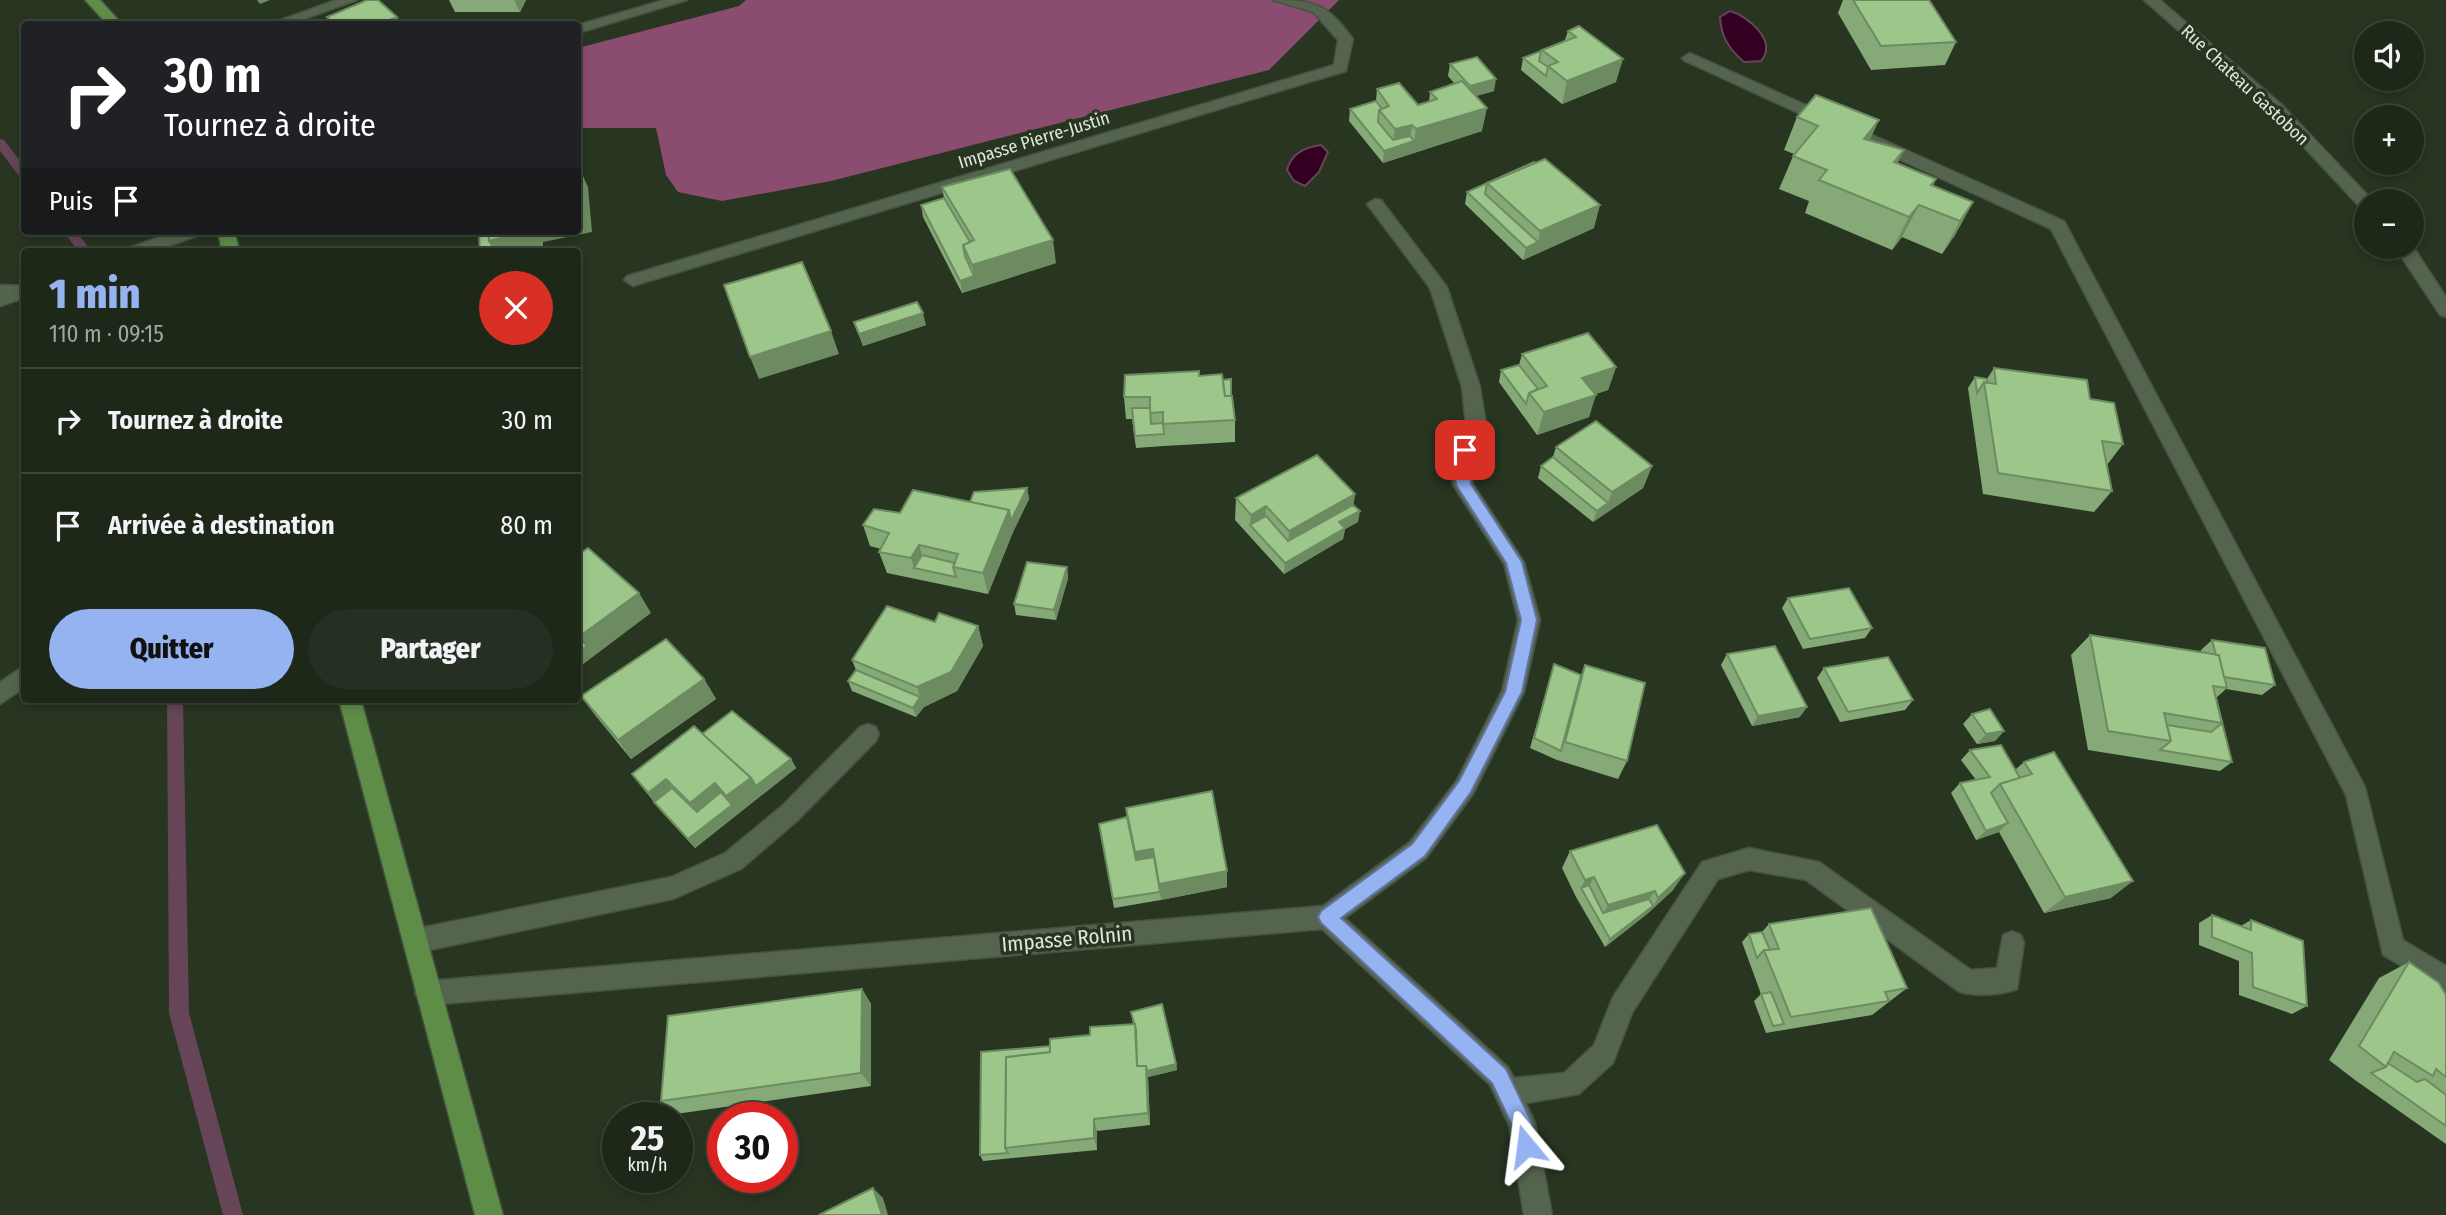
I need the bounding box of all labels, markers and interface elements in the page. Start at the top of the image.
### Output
street label: Rue Chateau Gastobon [2177,20,2313,150]
map controls [2354,21,2424,259]
button: sound [2354,21,2424,91]
text: 30 m [164,46,262,105]
icon: right [49,49,140,140]
button: + [2354,105,2424,175]
text: Tournez à droite [164,106,376,144]
street label: Impasse Pierre-Justin [956,107,1112,173]
icon: arrive [107,182,145,220]
text: Puis [49,186,93,217]
button: − [2354,189,2424,259]
text: 1 min [49,269,140,319]
button: close [479,271,553,345]
text: 110 m · 09:15 [49,320,164,348]
icon: right [49,402,87,440]
text: Tournez à droite [108,405,283,436]
text: 30 m [502,405,553,436]
pin [1435,420,1495,480]
icon: arrive [1446,431,1484,469]
icon: arrive [49,507,87,545]
text: Arrivée à destination [108,510,335,541]
text: 80 m [500,510,553,541]
button: Quitter [49,609,294,689]
button: Partager [308,609,553,689]
street label: Impasse Rolnin [1001,920,1133,958]
speed limit sign: 30 [707,1102,798,1193]
position arrow [1489,1109,1563,1183]
text: 25 [631,1117,664,1159]
text: km/h [627,1154,668,1176]

